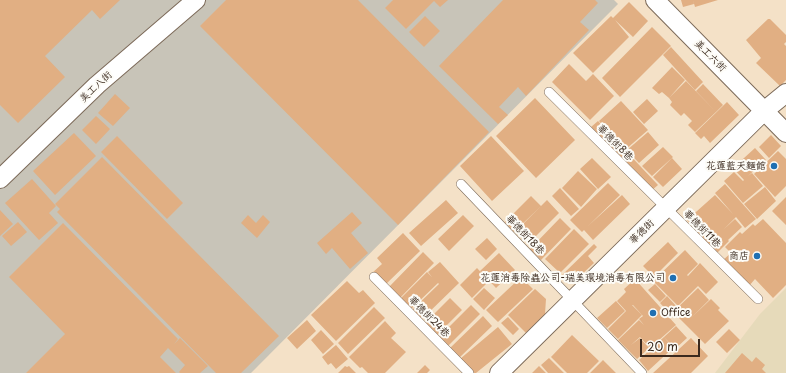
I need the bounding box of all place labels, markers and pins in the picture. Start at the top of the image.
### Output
place label: 花蓮藍天麵館 [706,160,766,172]
marker: 花蓮藍天麵館 [769,161,779,171]
place label: 商店 [729,250,749,262]
marker: 商店 [752,251,762,261]
place label: 花蓮消毒除蟲公司-瑞美環境消毒有限公司 [480,272,665,284]
marker: 花蓮消毒除蟲公司-瑞美環境消毒有限公司 [668,273,678,283]
place label: Office [661,307,690,319]
marker: Office [648,308,658,318]

